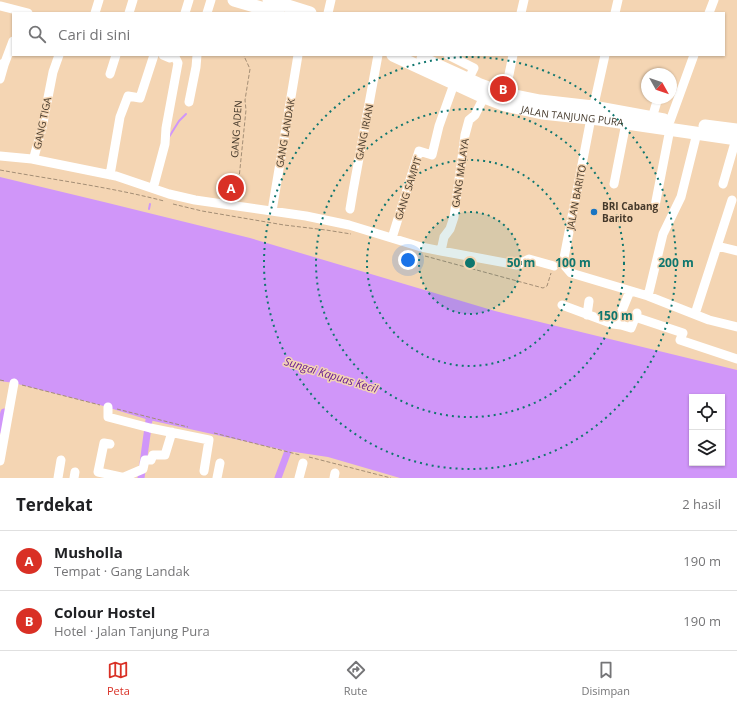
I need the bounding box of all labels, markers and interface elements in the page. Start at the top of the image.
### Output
search box [12,12,725,56]
icon: search [26,23,48,45]
text: Cari di sini [58,24,130,44]
north arrow [641,68,677,104]
pin: B [490,74,516,104]
street label: GANG TIGA [30,95,54,150]
street label: GANG LANDAK [272,97,298,169]
street label: GANG ADEN [227,100,245,158]
street label: JALAN TANJUNG PURA [519,101,625,130]
street label: GANG IRIAN [352,103,376,161]
street label: GANG MALAYA [448,137,472,209]
street label: GANG SAMPIT [391,154,425,222]
street label: JALAN BARITO [563,163,589,232]
pin: A [218,173,244,203]
place label: BRI Cabang Barito [602,199,659,225]
marker: BRI Cabang Barito [589,207,599,217]
your location [398,250,418,270]
text: 50 m [507,254,535,271]
text: 100 m [555,254,591,271]
text: 200 m [658,254,694,271]
centre of rings [463,256,477,270]
text: 150 m [597,307,633,324]
water label: Sungai Kapuas Kecil [283,353,380,396]
map controls [689,394,725,466]
button: locate [689,394,725,430]
button: layers [689,430,725,466]
text: Terdekat [16,493,93,516]
text: 2 hasil [682,495,721,513]
text: Musholla [54,542,123,562]
text: A [25,552,33,570]
text: 190 m [683,552,721,570]
text: Tempat · Gang Landak [54,562,190,580]
text: Colour Hostel [54,602,155,622]
text: B [25,612,33,630]
text: 190 m [683,612,721,630]
text: Hotel · Jalan Tanjung Pura [54,622,210,640]
tab: Peta [107,659,130,698]
tab: Rute [344,659,367,698]
tab: Disimpan [581,659,630,698]

